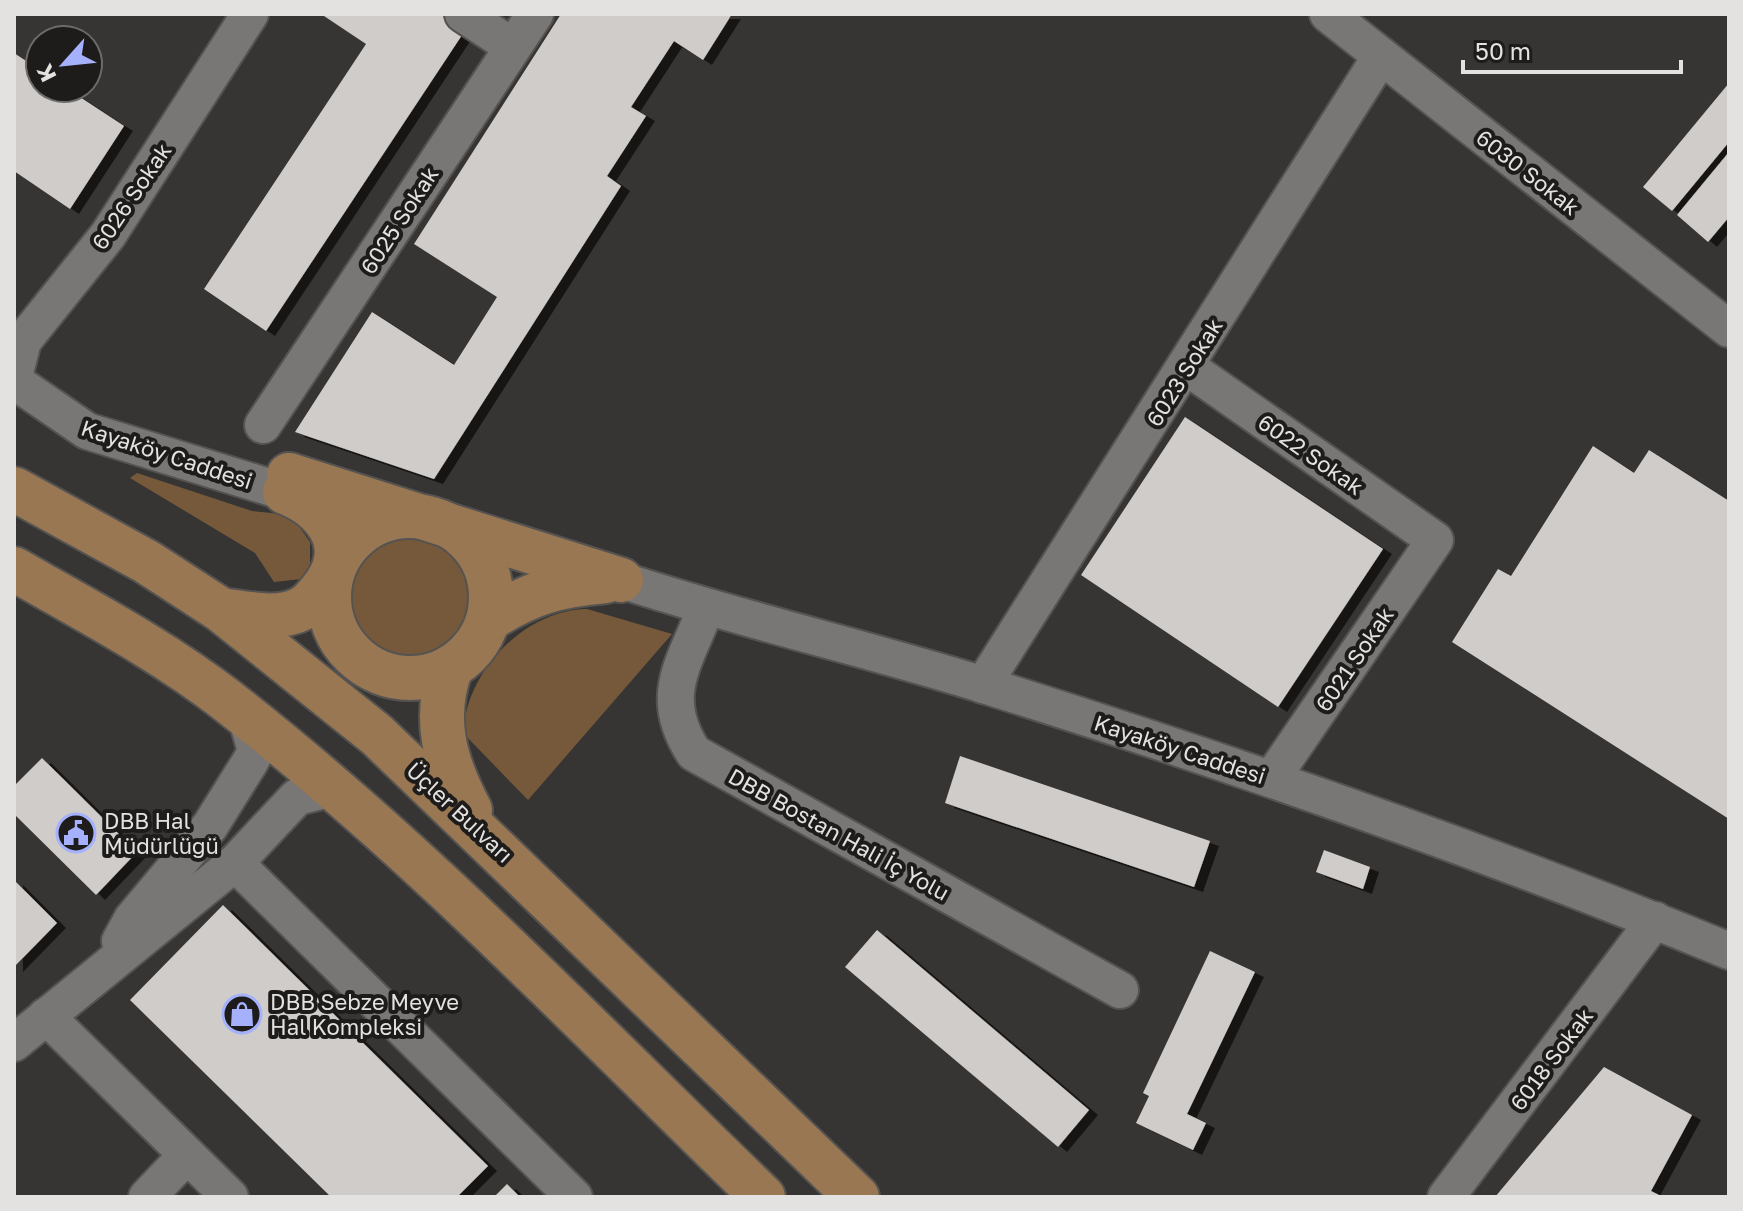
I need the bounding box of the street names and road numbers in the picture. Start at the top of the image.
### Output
street label: 6030 Sokak [1471,123,1585,221]
street label: 6026 Sokak [85,138,177,254]
street label: 6025 Sokak [354,161,444,279]
street label: 6023 Sokak [1140,313,1228,431]
street label: 6022 Sokak [1253,408,1369,500]
street label: Kayaköy Caddesi [78,414,256,494]
street label: 6021 Sokak [1309,602,1399,716]
street label: Kayaköy Caddesi [1091,709,1269,789]
street label: Üçler Bulvarı [401,756,519,868]
street label: DBB Bostan Hali İç Yolu [724,762,954,906]
street label: 6018 Sokak [1504,1003,1598,1115]

